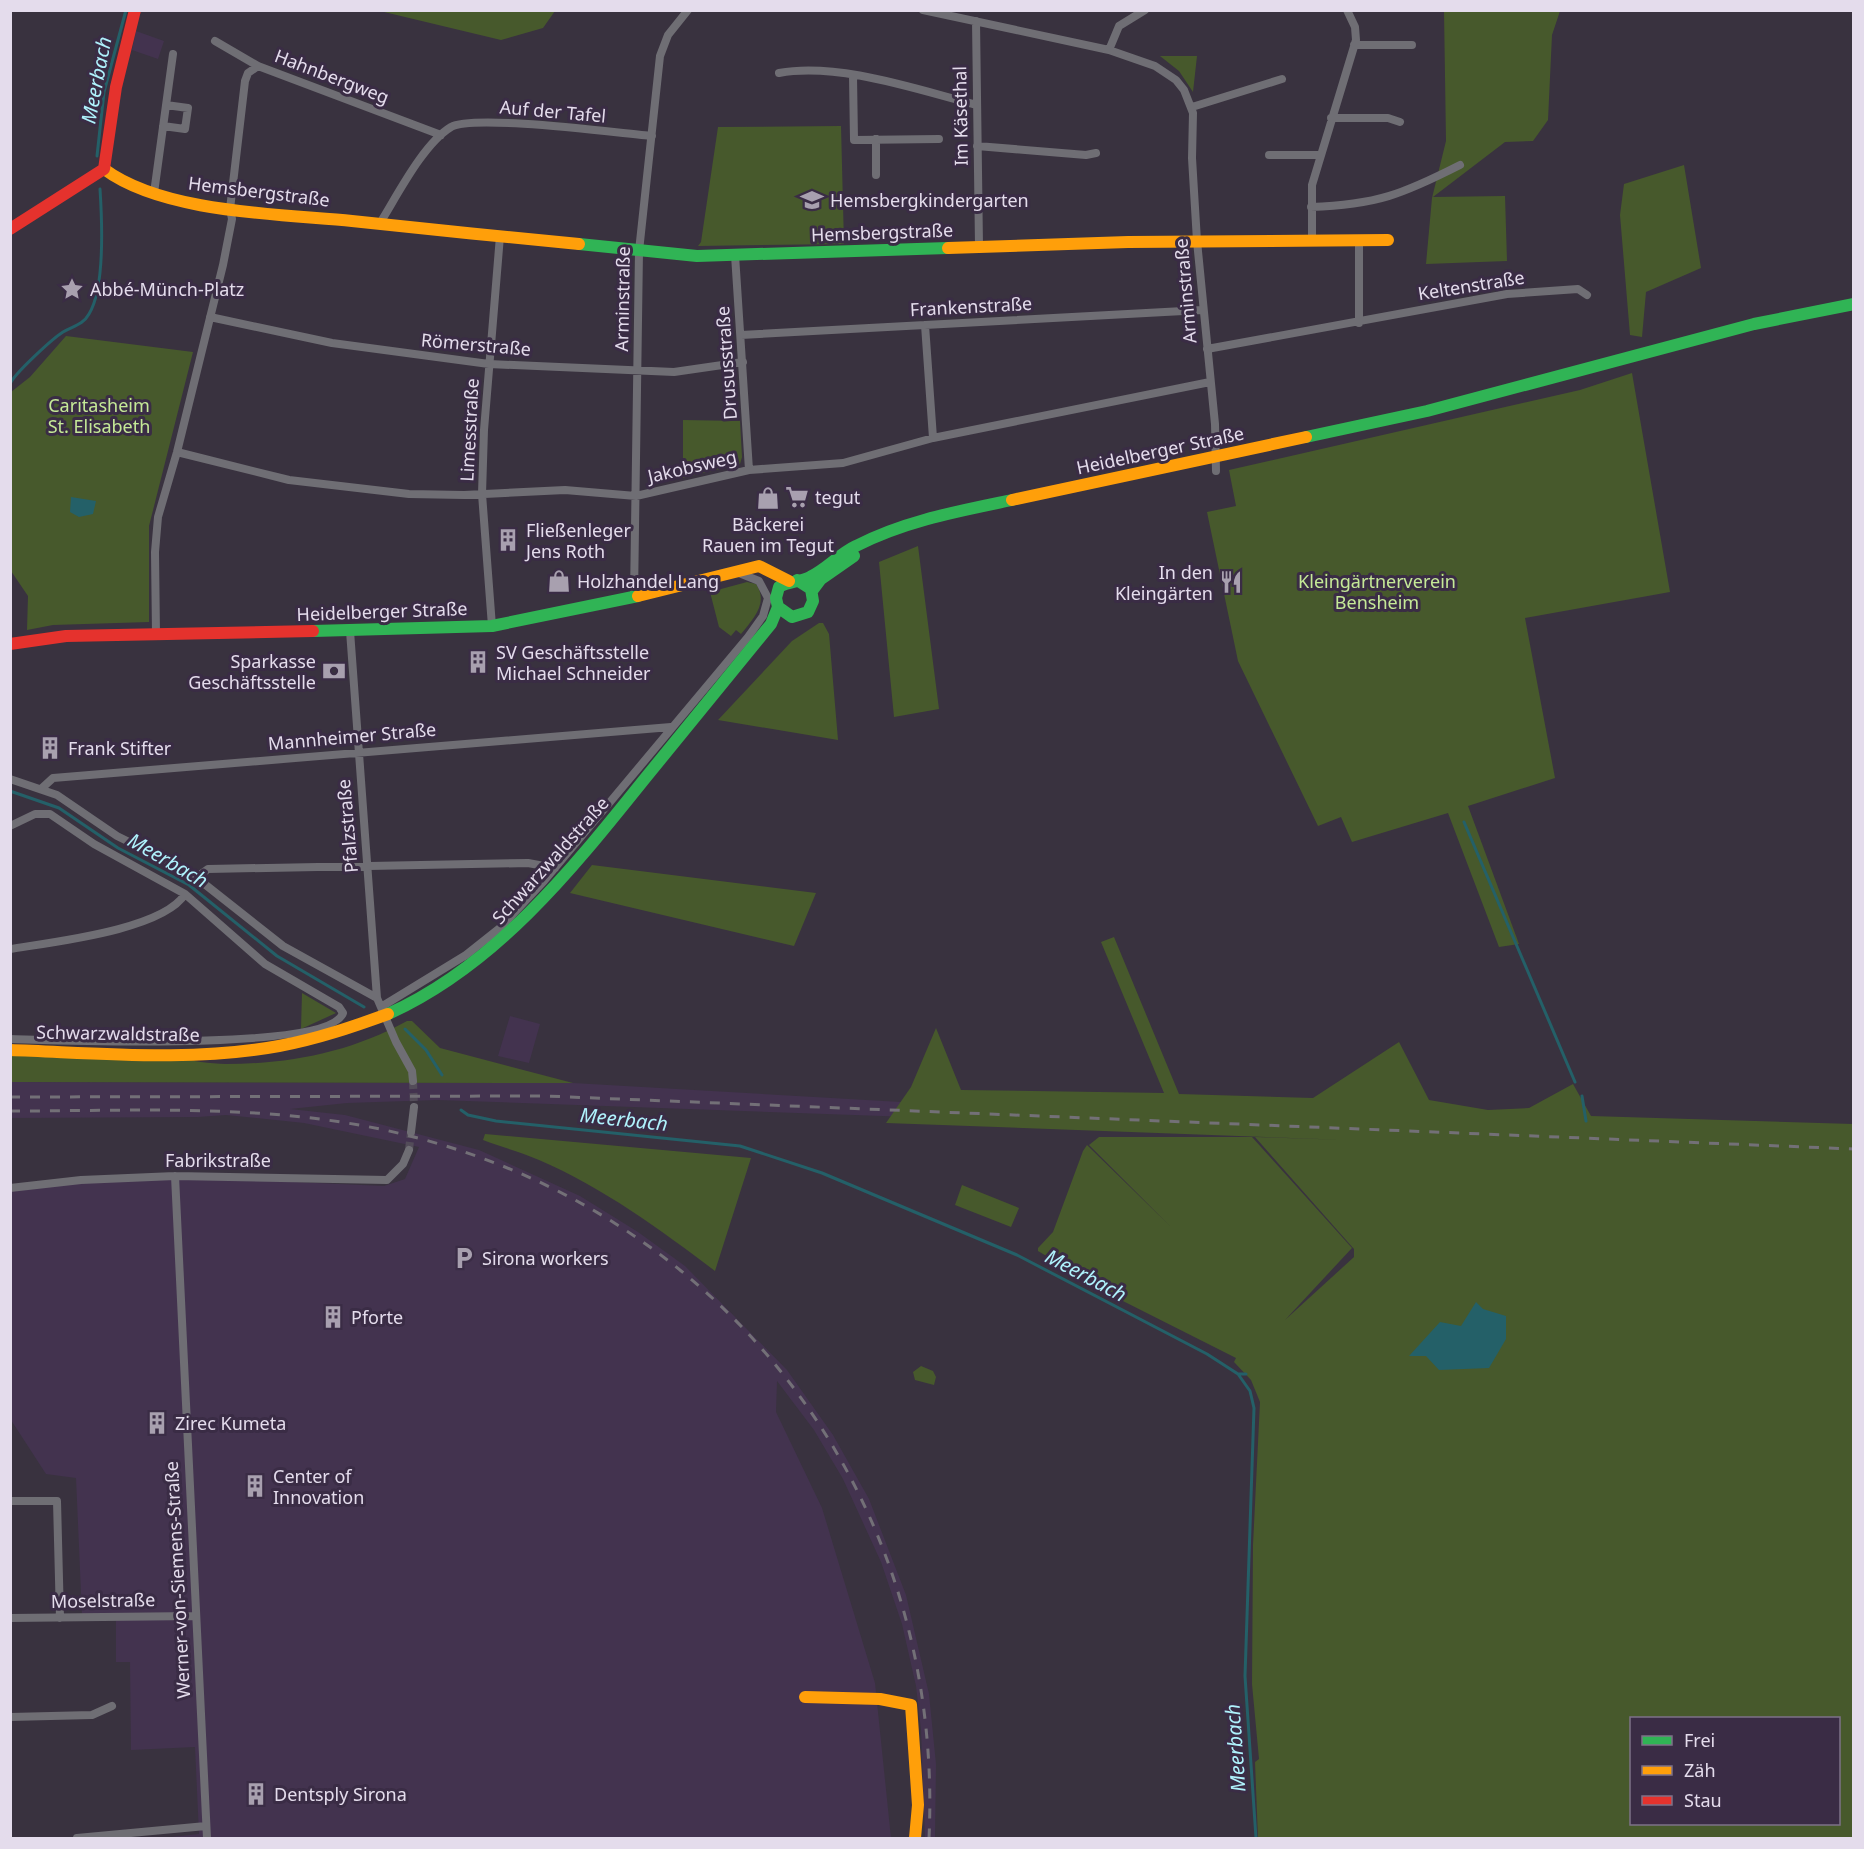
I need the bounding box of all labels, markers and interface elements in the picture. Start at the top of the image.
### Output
water label: Meerbach [74,34,118,126]
street label: Hahnbergweg [271,43,393,109]
street label: Im Käsethal [947,66,973,166]
street label: Auf der Tafel [499,94,607,128]
street label: Hemsbergstraße [187,170,331,212]
school or university icon: Hemsbergkindergarten [799,187,825,213]
place label: Hemsbergkindergarten [830,188,1029,212]
street label: Hemsbergstraße [810,218,954,246]
street label: Arminstraße [1168,237,1202,345]
street label: Arminstraße [609,246,635,352]
street label: Keltenstraße [1416,265,1526,305]
place icon: Abbé-Münch-Platz [59,276,85,302]
place label: Abbé-Münch-Platz [90,277,244,301]
street label: Frankenstraße [909,291,1033,321]
street label: Drususstraße [710,305,742,421]
street label: Römerstraße [420,327,532,361]
street label: Limesstraße [454,378,484,482]
park label: Caritasheim St. Elisabeth [48,393,150,438]
street label: Heidelberger Straße [1074,420,1246,480]
street label: Jakobsweg [643,444,739,488]
supermarket icon: tegut [784,484,810,510]
shop icon: Bäckerei Rauen im Tegut [755,485,781,511]
place label: tegut [815,485,861,509]
place label: Bäckerei Rauen im Tegut [702,512,835,557]
place label: Fließenleger Jens Roth [524,518,631,563]
building icon: Fließenleger Jens Roth [495,527,521,553]
place label: In den Kleingärten [1115,560,1213,605]
shop icon: Holzhandel Lang [546,568,572,594]
place label: Holzhandel Lang [577,569,719,593]
restaurant icon: In den Kleingärten [1218,569,1244,595]
park label: Kleingärtnerverein Bensheim [1298,569,1456,614]
street label: Heidelberger Straße [296,596,468,626]
place label: SV Geschäftsstelle Michael Schneider [496,640,651,685]
place label: Sparkasse Geschäftsstelle [188,649,316,694]
building icon: SV Geschäftsstelle Michael Schneider [465,649,491,675]
bank icon: Sparkasse Geschäftsstelle [321,658,347,684]
street label: Mannheimer Straße [267,717,437,755]
building icon: Frank Stifter [37,735,63,761]
place label: Frank Stifter [68,736,172,760]
street label: Pfalzstraße [331,778,363,874]
street label: Schwarzwaldstraße [486,791,614,929]
water label: Meerbach [123,826,213,894]
street label: Schwarzwaldstraße [36,1020,200,1046]
water label: Meerbach [579,1101,669,1137]
street label: Fabrikstraße [165,1148,271,1172]
water label: Meerbach [1041,1242,1131,1308]
parking icon: Sirona workers [451,1245,477,1271]
place label: Sirona workers [482,1246,609,1270]
building icon: Pforte [320,1304,346,1330]
place label: Pforte [351,1305,403,1329]
building icon: Zirec Kumeta [144,1410,170,1436]
place label: Zirec Kumeta [175,1411,286,1435]
street label: Werner-von-Siemens-Straße [159,1461,195,1699]
place label: Center of Innovation [273,1464,364,1509]
building icon: Center of Innovation [242,1473,268,1499]
street label: Moselstraße [51,1587,155,1613]
water label: Meerbach [1218,1703,1252,1793]
legend [1630,1717,1840,1825]
text: Frei [1684,1728,1715,1752]
text: Zäh [1684,1758,1716,1782]
building icon: Dentsply Sirona [243,1781,269,1807]
place label: Dentsply Sirona [274,1782,407,1806]
text: Stau [1684,1788,1722,1812]

